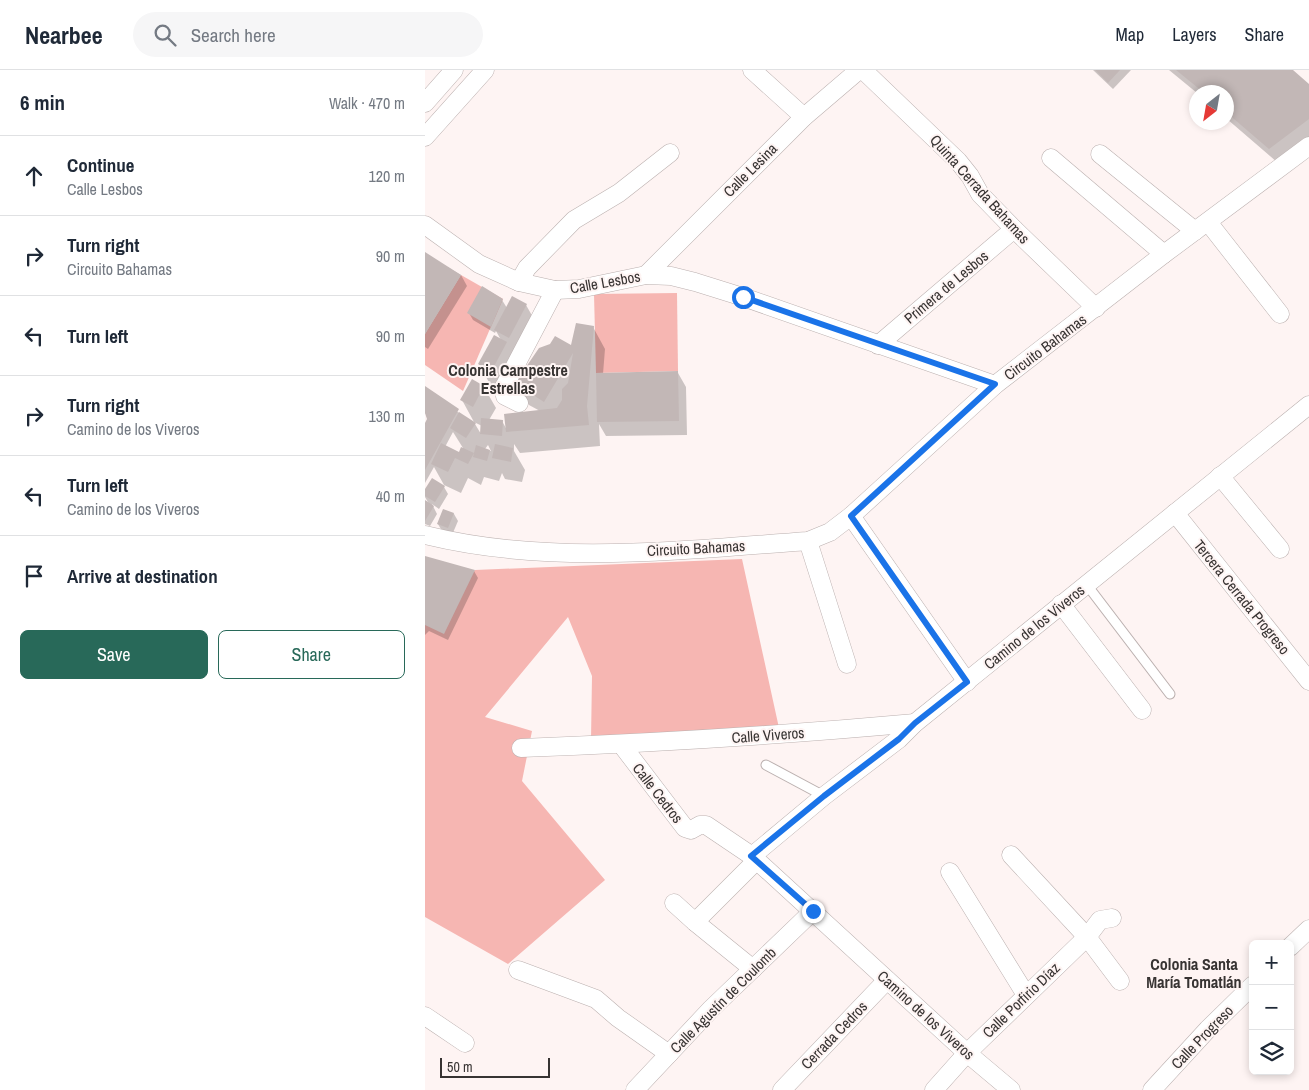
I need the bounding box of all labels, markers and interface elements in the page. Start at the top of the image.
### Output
search box [133,12,483,57]
text: Nearbee [25,19,103,51]
icon: search [151,21,179,49]
text: Search here [191,22,276,48]
text: Map [1116,22,1144,47]
text: Layers [1172,22,1217,47]
text: Share [1245,22,1284,47]
north arrow [1189,85,1234,130]
text: 6 min [20,88,65,117]
text: Walk · 470 m [329,92,405,114]
street label: Quinta Cerrada Bahamas [925,130,1035,248]
street label: Calle Lesina [718,138,782,202]
text: Continue [67,152,135,178]
icon: ahead [20,162,48,190]
text: 120 m [369,165,405,187]
text: Calle Lesbos [67,178,143,200]
text: Turn right [67,232,139,258]
icon: right [20,242,48,270]
text: 90 m [376,245,405,267]
street label: Primera de Lesbos [899,246,993,328]
text: Circuito Bahamas [67,258,172,280]
street label: Calle Lesbos [568,265,642,299]
route start [732,286,755,309]
street label: Circuito Bahamas [999,309,1091,385]
icon: left [20,322,48,350]
text: Turn left [67,323,128,349]
text: 90 m [376,325,405,347]
district label: Colonia Campestre Estrellas [448,359,568,399]
text: Turn right [67,392,139,418]
icon: right [20,402,48,430]
text: 130 m [369,405,405,427]
text: Camino de los Viveros [67,418,200,440]
text: Turn left [67,472,128,498]
icon: left [20,482,48,510]
text: 40 m [376,485,405,507]
text: Camino de los Viveros [67,498,200,520]
street label: Circuito Bahamas [646,535,746,561]
street label: Tercera Cerrada Progreso [1189,535,1295,659]
icon: arrive [20,562,48,590]
text: Arrive at destination [67,563,218,589]
street label: Camino de los Viveros [979,580,1089,674]
button: Save [20,630,208,679]
button: Share [218,630,405,679]
street label: Calle Viveros [731,722,805,748]
street label: Calle Cedros [628,759,688,827]
route end [802,900,825,923]
map controls [1249,940,1294,1075]
button: + [1249,940,1294,985]
street label: Calle Agustín de Coulomb [665,942,781,1058]
district label: Colonia Santa María Tomatlán [1146,953,1242,993]
street label: Calle Porfirio Díaz [978,958,1064,1042]
street label: Camino de los Viveros [873,966,979,1064]
button: − [1249,985,1294,1030]
street label: Cerrada Cedros [796,996,872,1074]
street label: Calle Progreso [1166,1000,1238,1074]
button: layers [1249,1030,1294,1075]
scale bar [440,1055,550,1078]
text: 50 m [447,1058,473,1076]

